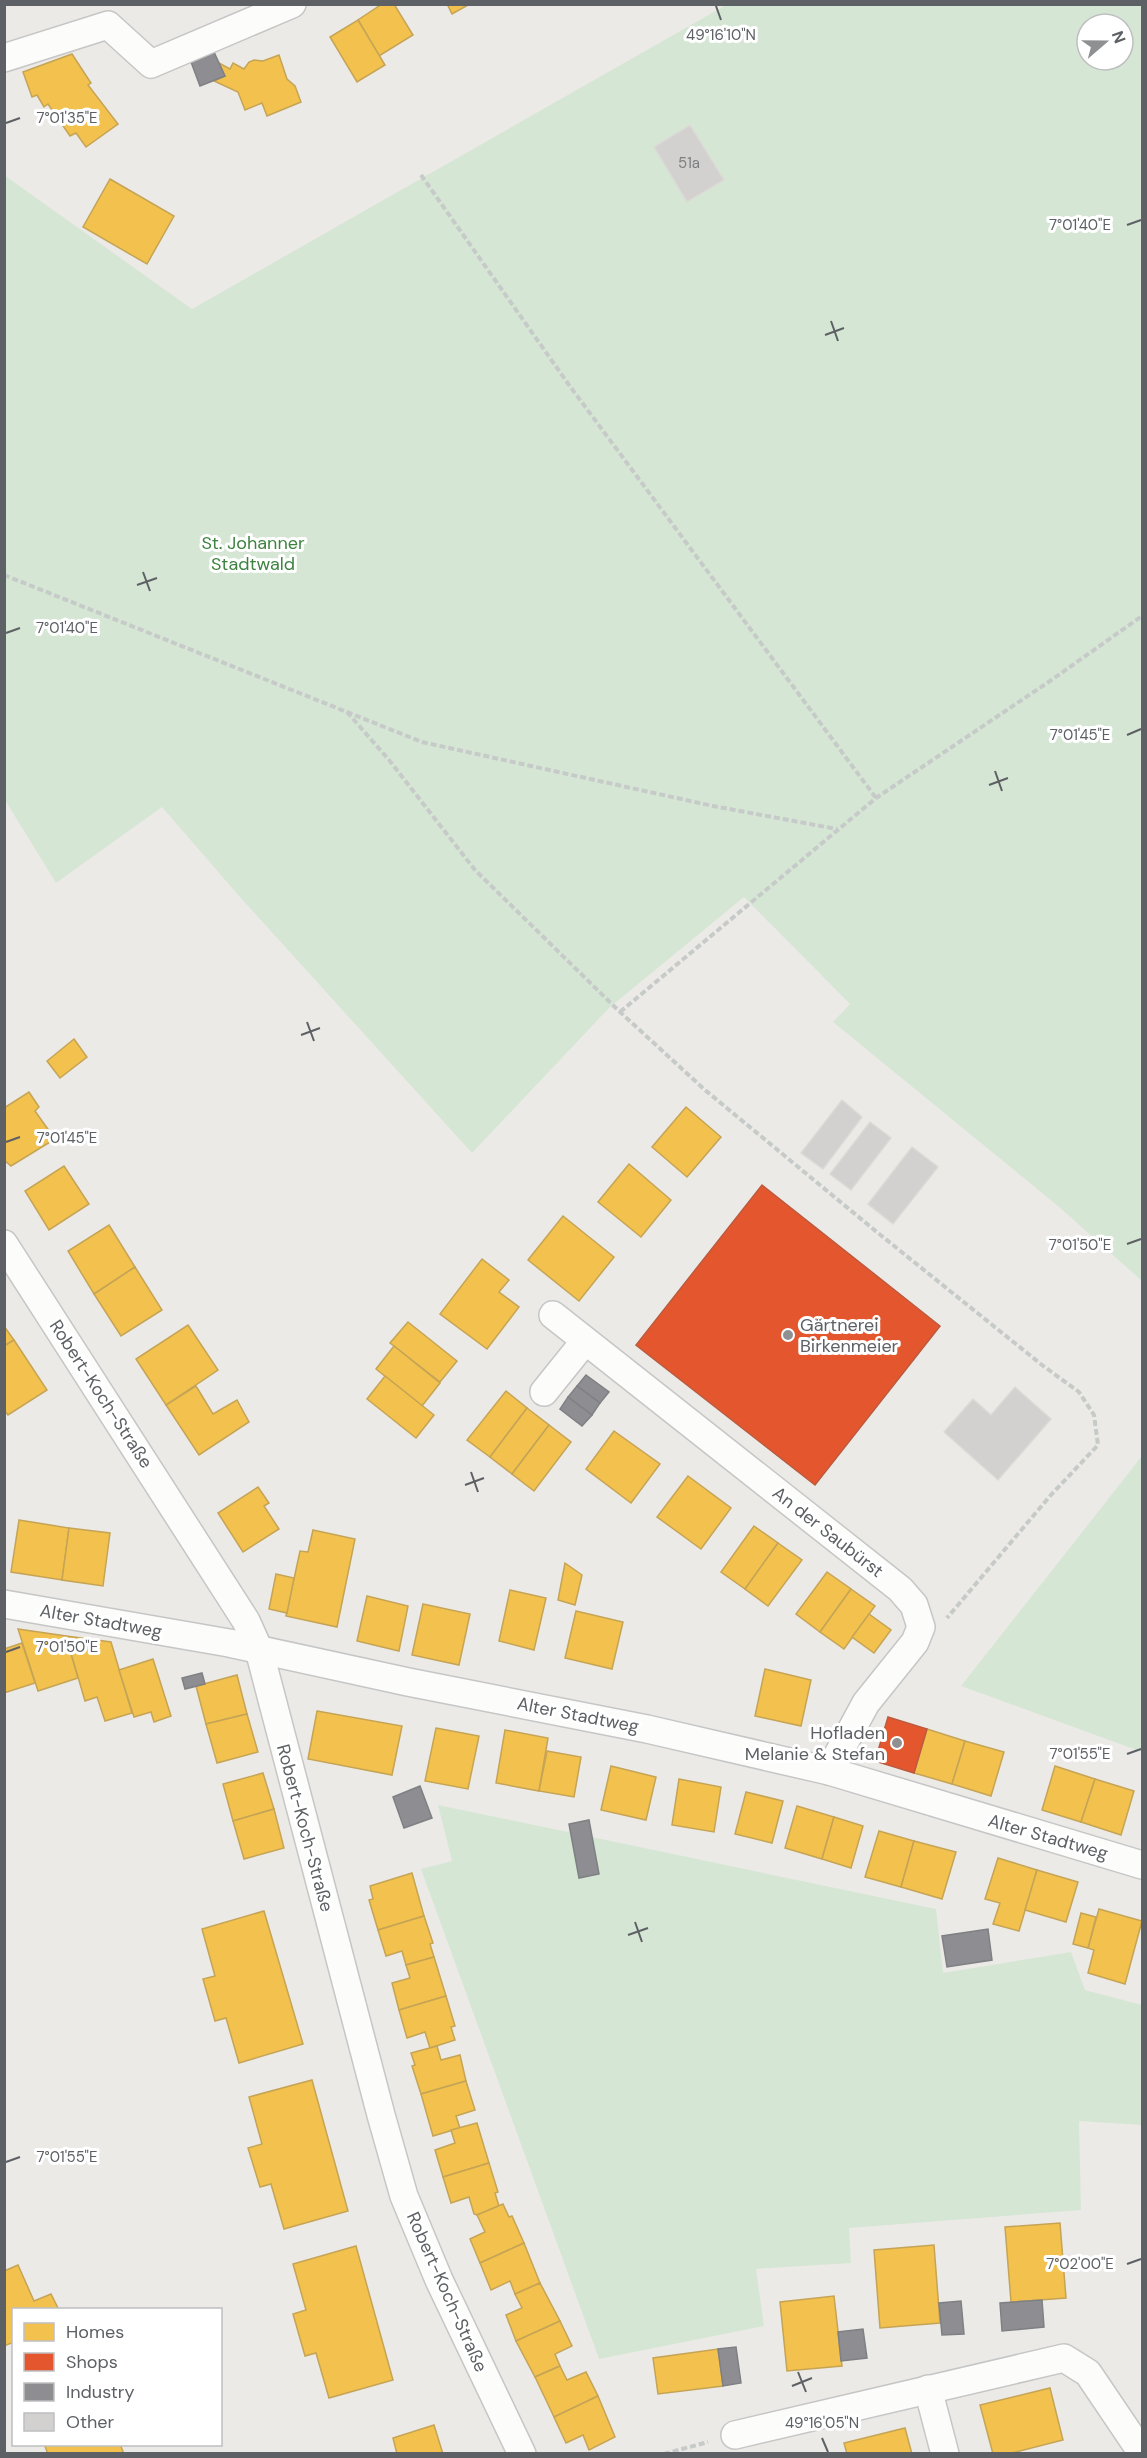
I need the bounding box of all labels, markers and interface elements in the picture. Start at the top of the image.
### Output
north arrow [1075,12,1135,72]
text: 49°16'10"N [686,25,756,45]
text: N [1107,28,1130,46]
text: 7°01'35"E [36,108,98,128]
house number: 51a [678,153,700,173]
text: 7°01'40"E [1049,215,1111,235]
park label: St. Johanner Stadtwald [201,531,305,576]
text: 7°01'40"E [36,618,98,638]
text: 7°01'45"E [1050,725,1110,745]
text: 7°01'45"E [37,1128,97,1148]
text: 7°01'50"E [1049,1235,1111,1255]
place label: Gärtnerei Birkenmeier [800,1313,899,1358]
street label: Robert-Koch-Straße [44,1315,158,1473]
marker: Gärtnerei Birkenmeier [781,1328,795,1342]
street label: An der Saubürst [768,1481,888,1583]
street label: Alter Stadtweg [38,1598,164,1644]
text: 7°01'50"E [36,1637,98,1657]
street label: Alter Stadtweg [515,1691,641,1739]
place label: Hofladen Melanie & Stefan [745,1721,885,1766]
marker: Hofladen Melanie & Stefan [890,1736,904,1750]
street label: Robert-Koch-Straße [271,1742,339,1914]
text: 7°01'55"E [1050,1744,1110,1764]
street label: Alter Stadtweg [985,1808,1111,1866]
text: 7°01'55"E [37,2147,97,2167]
street label: Robert-Koch-Straße [401,2208,493,2376]
text: 7°02'00"E [1046,2254,1114,2274]
legend [12,2308,222,2446]
text: Homes [66,2320,124,2344]
text: Shops [66,2350,118,2374]
text: Industry [66,2380,135,2404]
text: Other [66,2410,115,2434]
text: 49°16'05"N [785,2413,859,2433]

